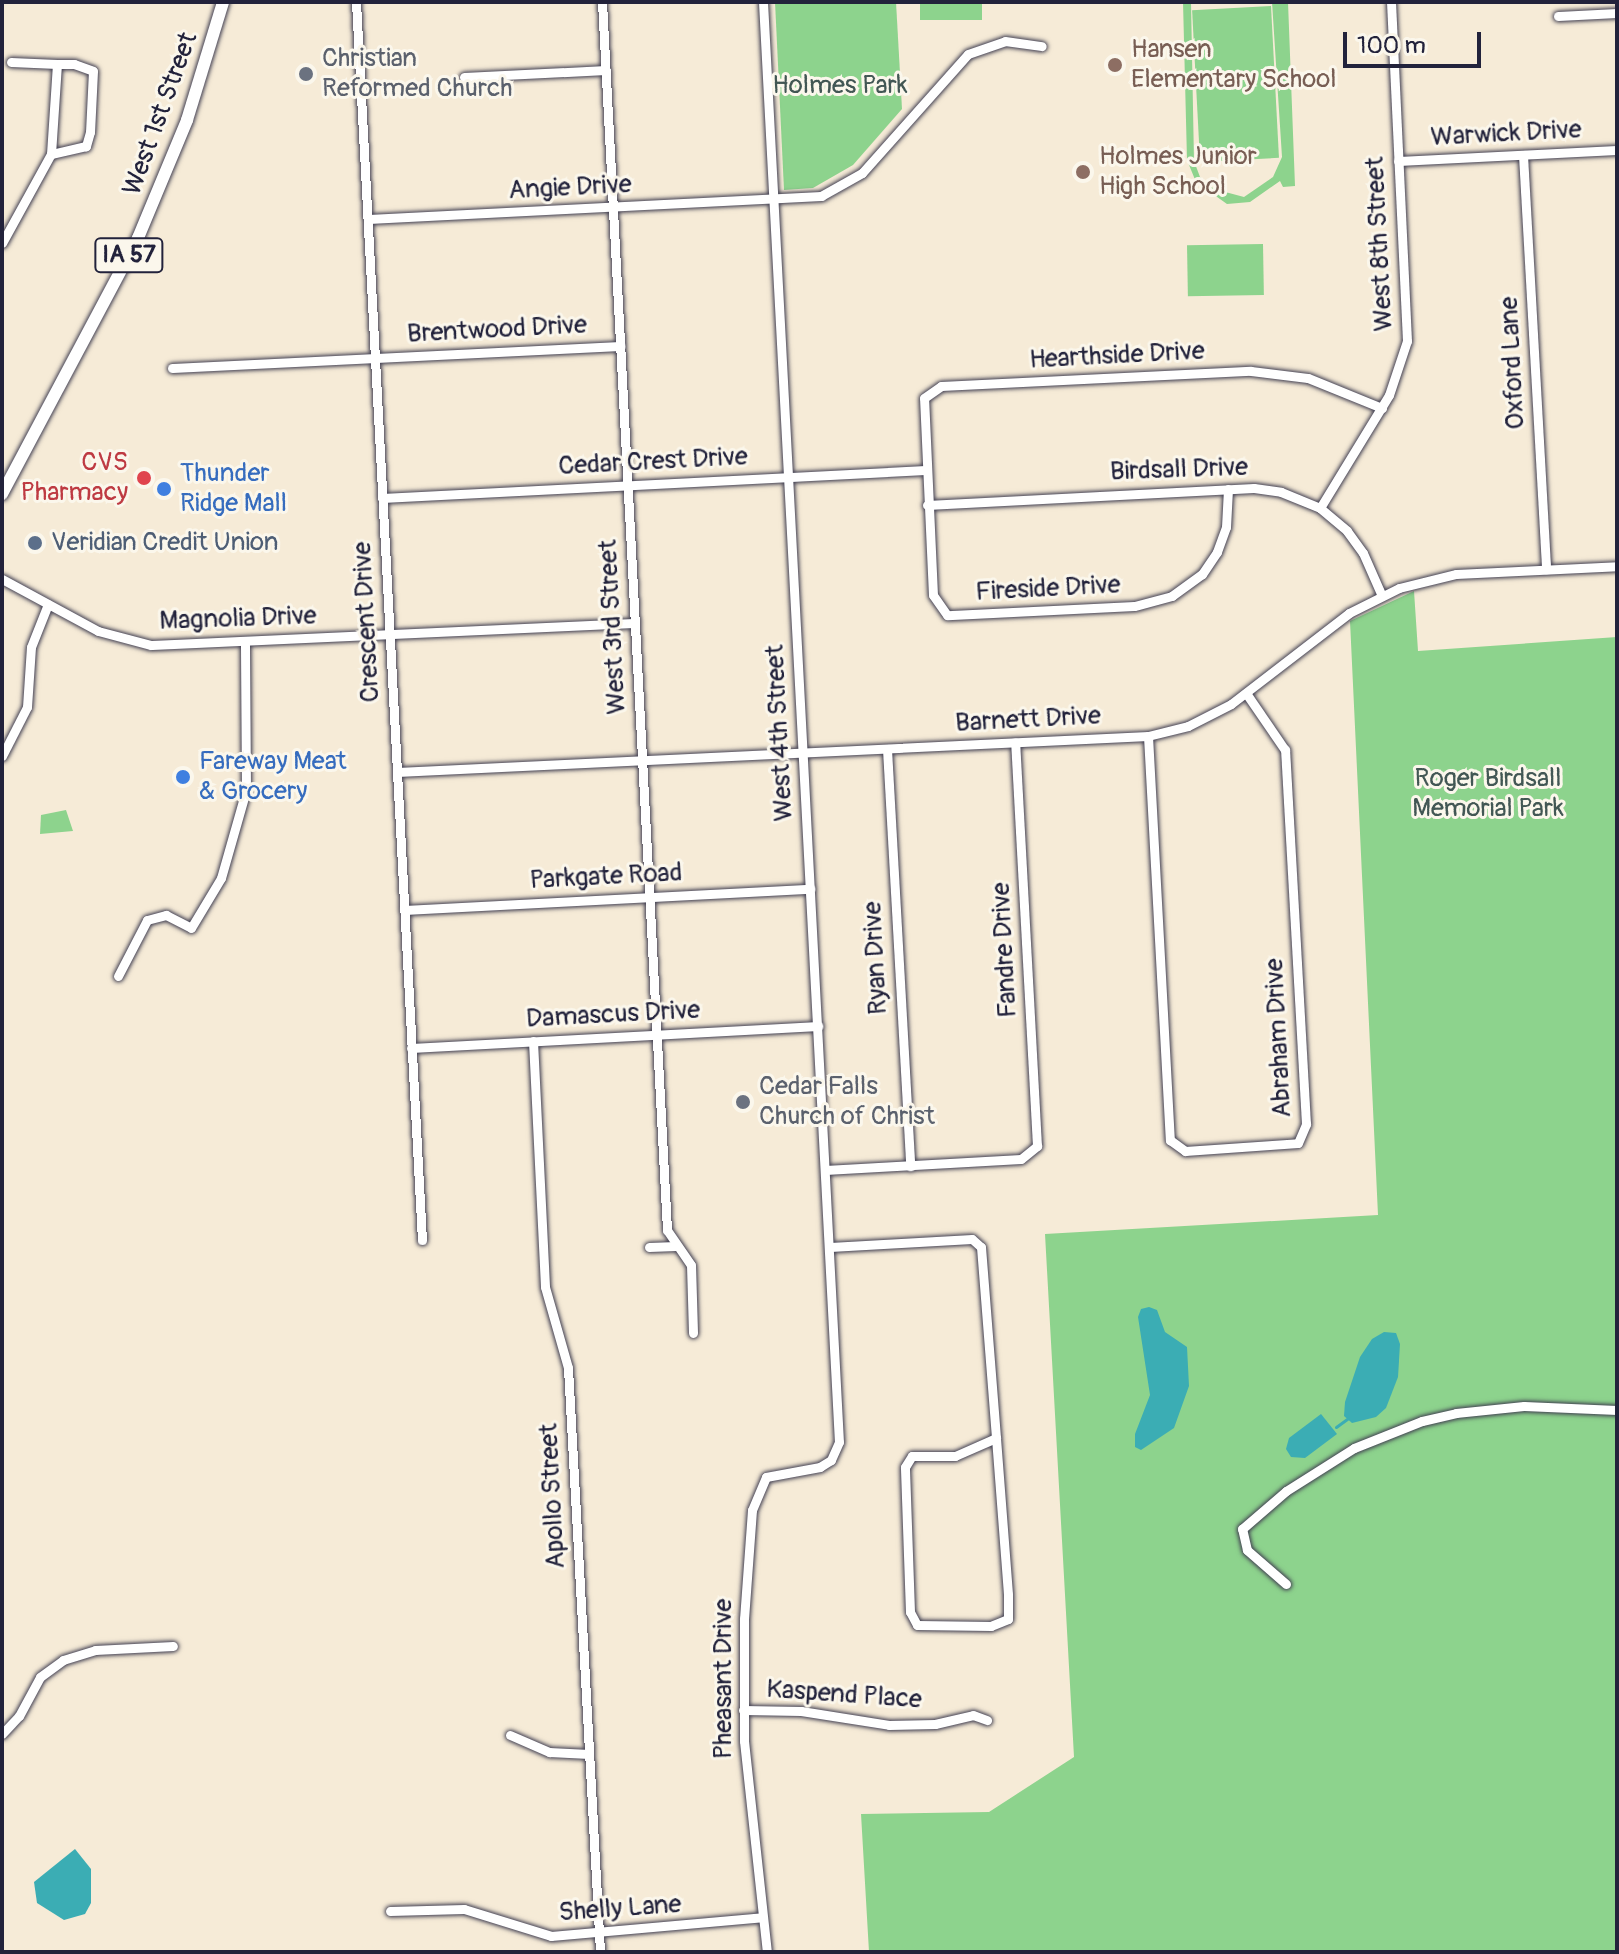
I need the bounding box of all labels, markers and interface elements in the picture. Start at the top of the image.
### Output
scale bar [1347,16,1485,66]
street label: West 1st Street [117,28,205,200]
text: 100 m [1357,31,1426,60]
place label: Hansen Elementary School [1131,34,1336,96]
place label: Christian Reformed Church [322,43,512,104]
marker: Hansen Elementary School [1106,56,1124,74]
marker: Christian Reformed Church [297,65,315,83]
park label: Holmes Park [772,70,908,102]
street label: Warwick Drive [1430,114,1582,154]
place label: Holmes Junior High School [1099,141,1257,202]
street label: West 8th Street [1360,156,1400,332]
marker: Holmes Junior High School [1074,163,1092,181]
street label: Angie Drive [508,169,632,207]
road number: IA 57 [93,235,165,275]
street label: Oxford Lane [1494,296,1532,430]
street label: Brentwood Drive [406,310,588,350]
street label: Hearthside Drive [1029,336,1205,376]
street label: Cedar Crest Drive [558,441,748,483]
place label: CVS Pharmacy [21,447,128,508]
street label: Birdsall Drive [1109,452,1249,488]
place label: Thunder Ridge Mall [180,458,287,520]
marker: CVS Pharmacy [135,469,153,487]
marker: Thunder Ridge Mall [155,480,173,498]
place label: Veridian Credit Union [51,527,278,559]
marker: Veridian Credit Union [26,534,44,552]
street label: West 3rd Street [593,539,633,715]
street label: Crescent Drive [347,541,387,703]
street label: Fireside Drive [975,570,1121,608]
street label: Magnolia Drive [159,601,317,637]
street label: West 4th Street [760,644,800,822]
street label: Barnett Drive [954,701,1102,739]
place label: Fareway Meat & Grocery [199,746,346,808]
park label: Roger Birdsall Memorial Park [1412,763,1564,824]
marker: Fareway Meat & Grocery [174,768,192,786]
street label: Parkgate Road [529,857,683,897]
street label: Fandre Drive [986,881,1024,1019]
street label: Ryan Drive [857,901,895,1015]
street label: Abraham Drive [1259,958,1299,1118]
street label: Damascus Drive [525,995,701,1035]
place label: Cedar Falls Church of Christ [759,1071,935,1132]
marker: Cedar Falls Church of Christ [734,1093,752,1111]
street label: Apollo Street [534,1422,572,1570]
street label: Pheasant Drive [708,1599,740,1759]
street label: Kaspend Place [765,1674,923,1716]
street label: Shelly Lane [558,1889,682,1929]

